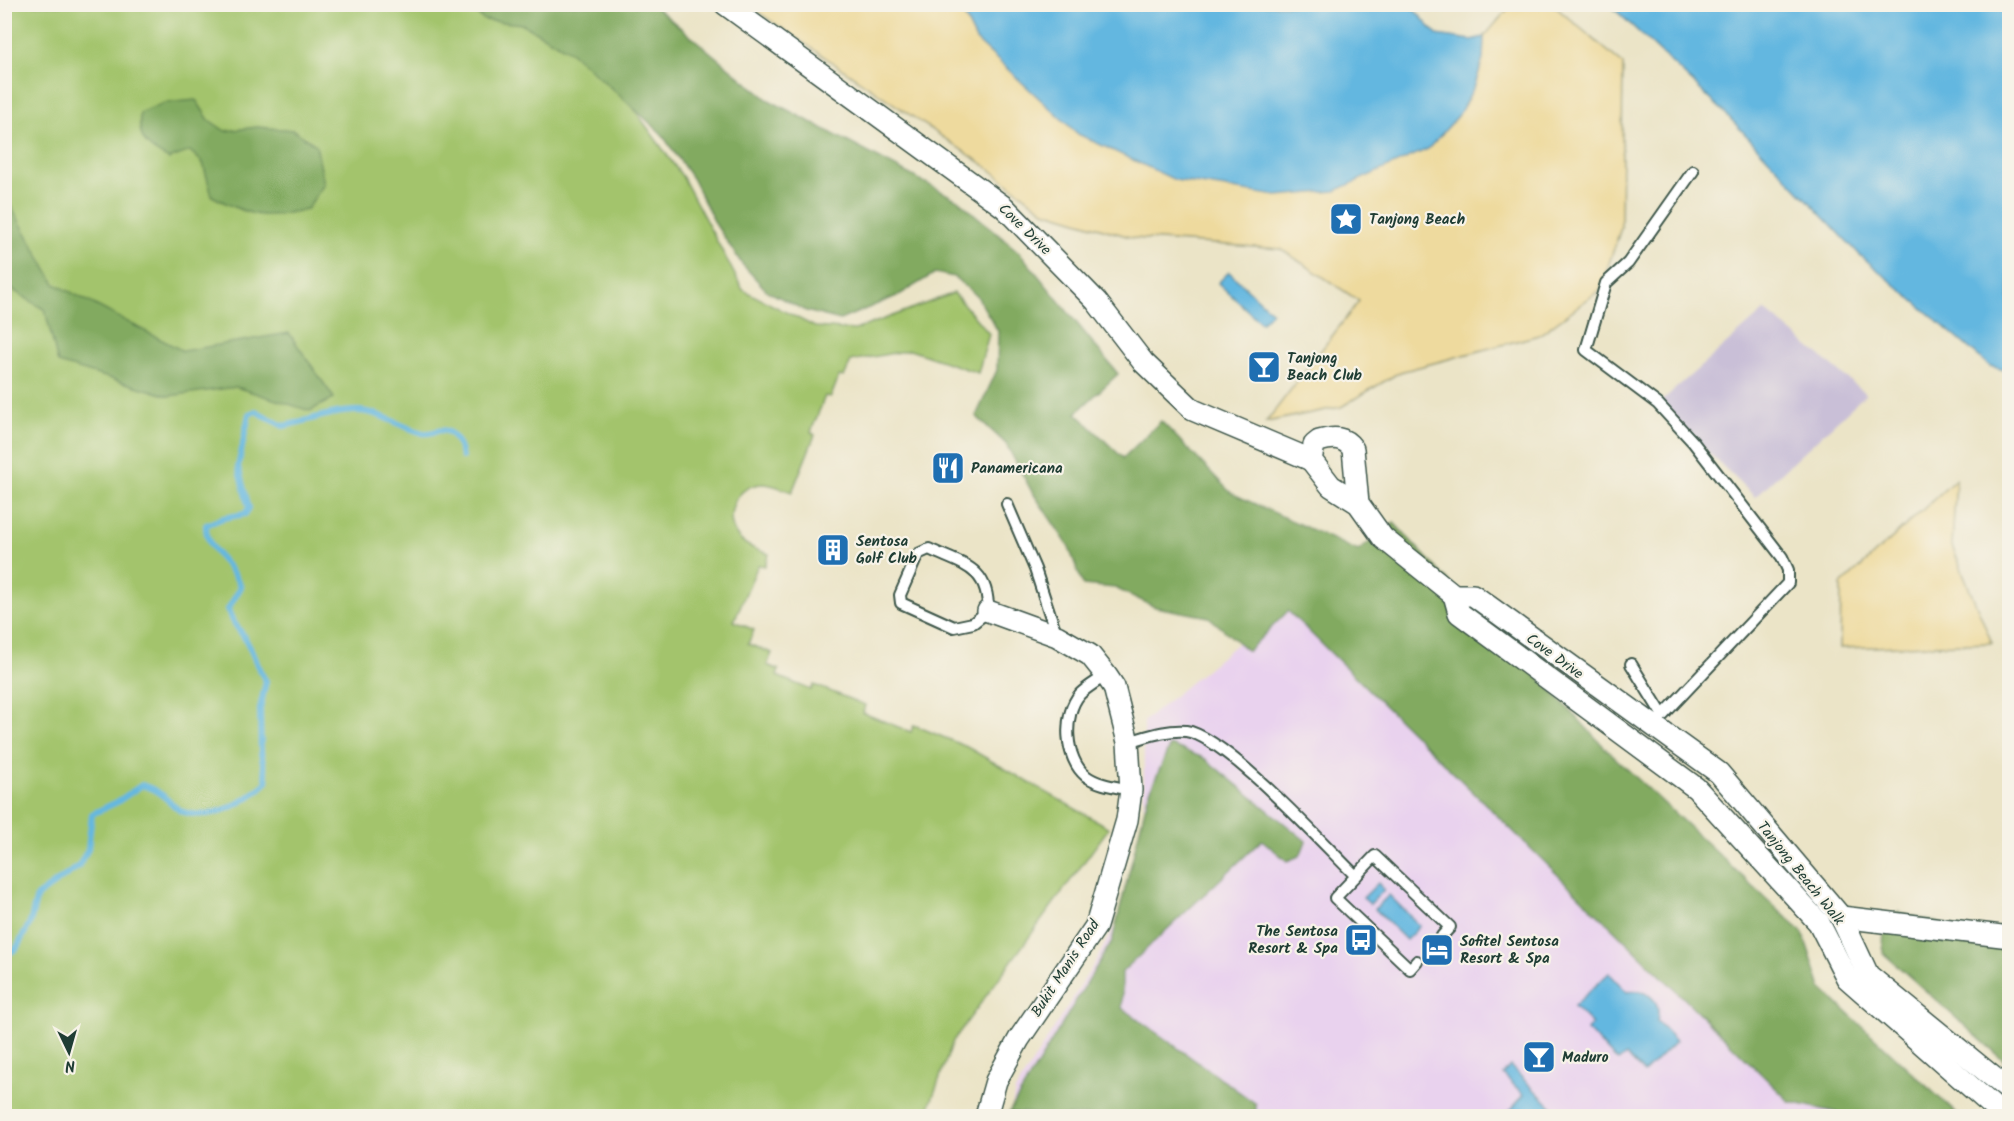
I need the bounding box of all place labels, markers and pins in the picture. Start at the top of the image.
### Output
place icon: Tanjong Beach [1328,201,1364,237]
place label: Tanjong Beach [1369,208,1465,232]
place label: Tanjong Beach Club [1287,347,1362,388]
bar icon: Tanjong Beach Club [1246,349,1282,385]
restaurant icon: Panamericana [930,450,966,486]
place label: Panamericana [971,457,1063,481]
place label: Sentosa Golf Club [856,530,918,571]
building icon: Sentosa Golf Club [815,532,851,568]
place label: The Sentosa Resort & Spa [1248,920,1338,961]
bus stop icon: The Sentosa Resort & Spa [1343,922,1379,958]
place label: Sofitel Sentosa Resort & Spa [1460,930,1559,971]
hotel icon: Sofitel Sentosa Resort & Spa [1419,932,1455,968]
bar icon: Maduro [1521,1039,1557,1075]
place label: Maduro [1562,1046,1609,1070]

